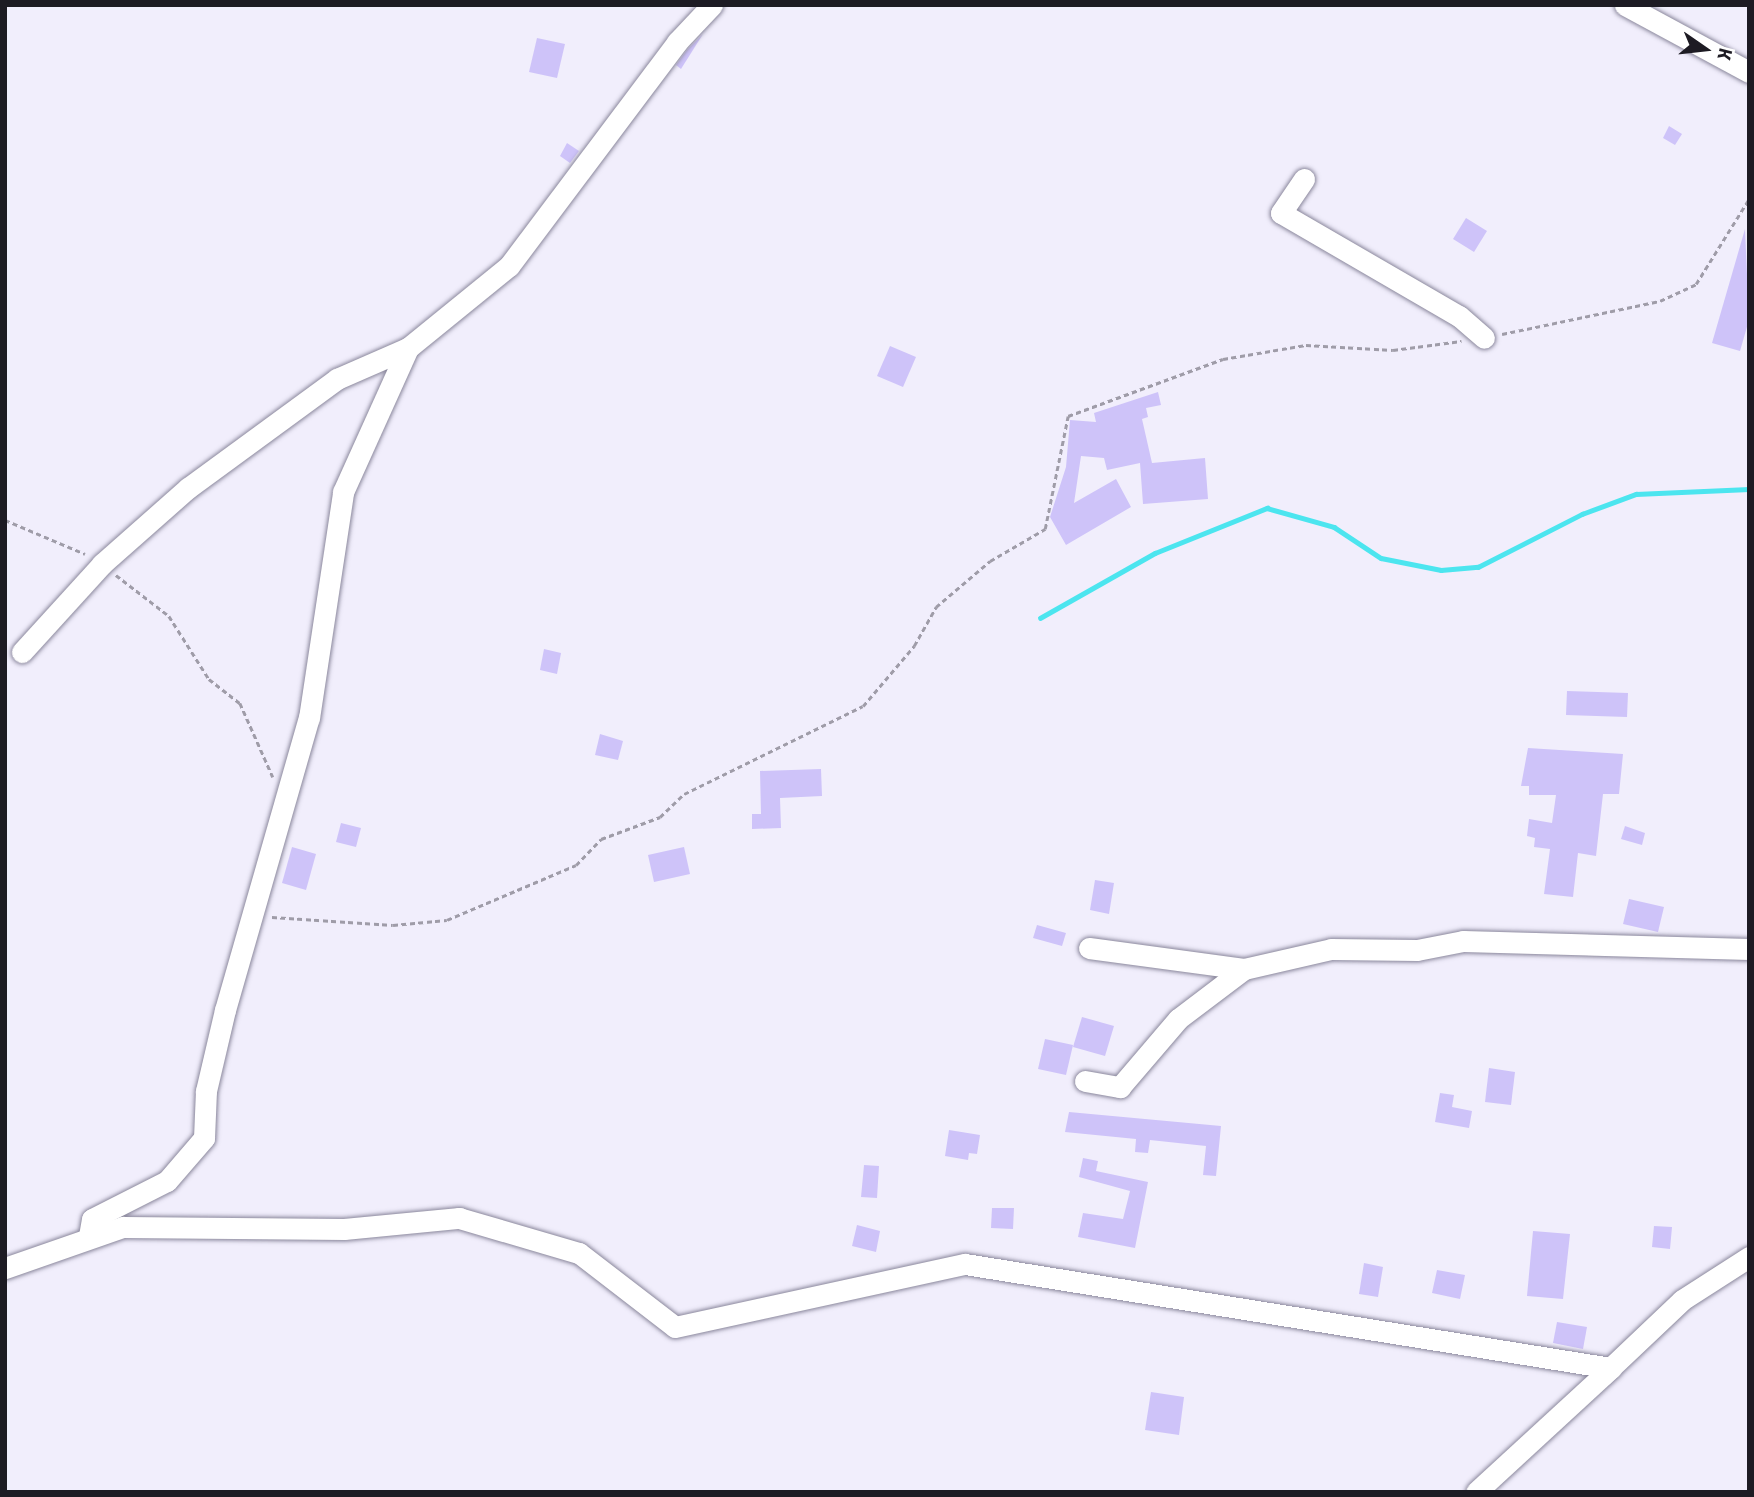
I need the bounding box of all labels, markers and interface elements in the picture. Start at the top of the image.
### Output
north arrow [1670,14,1740,84]
text: K [1710,45,1741,63]

